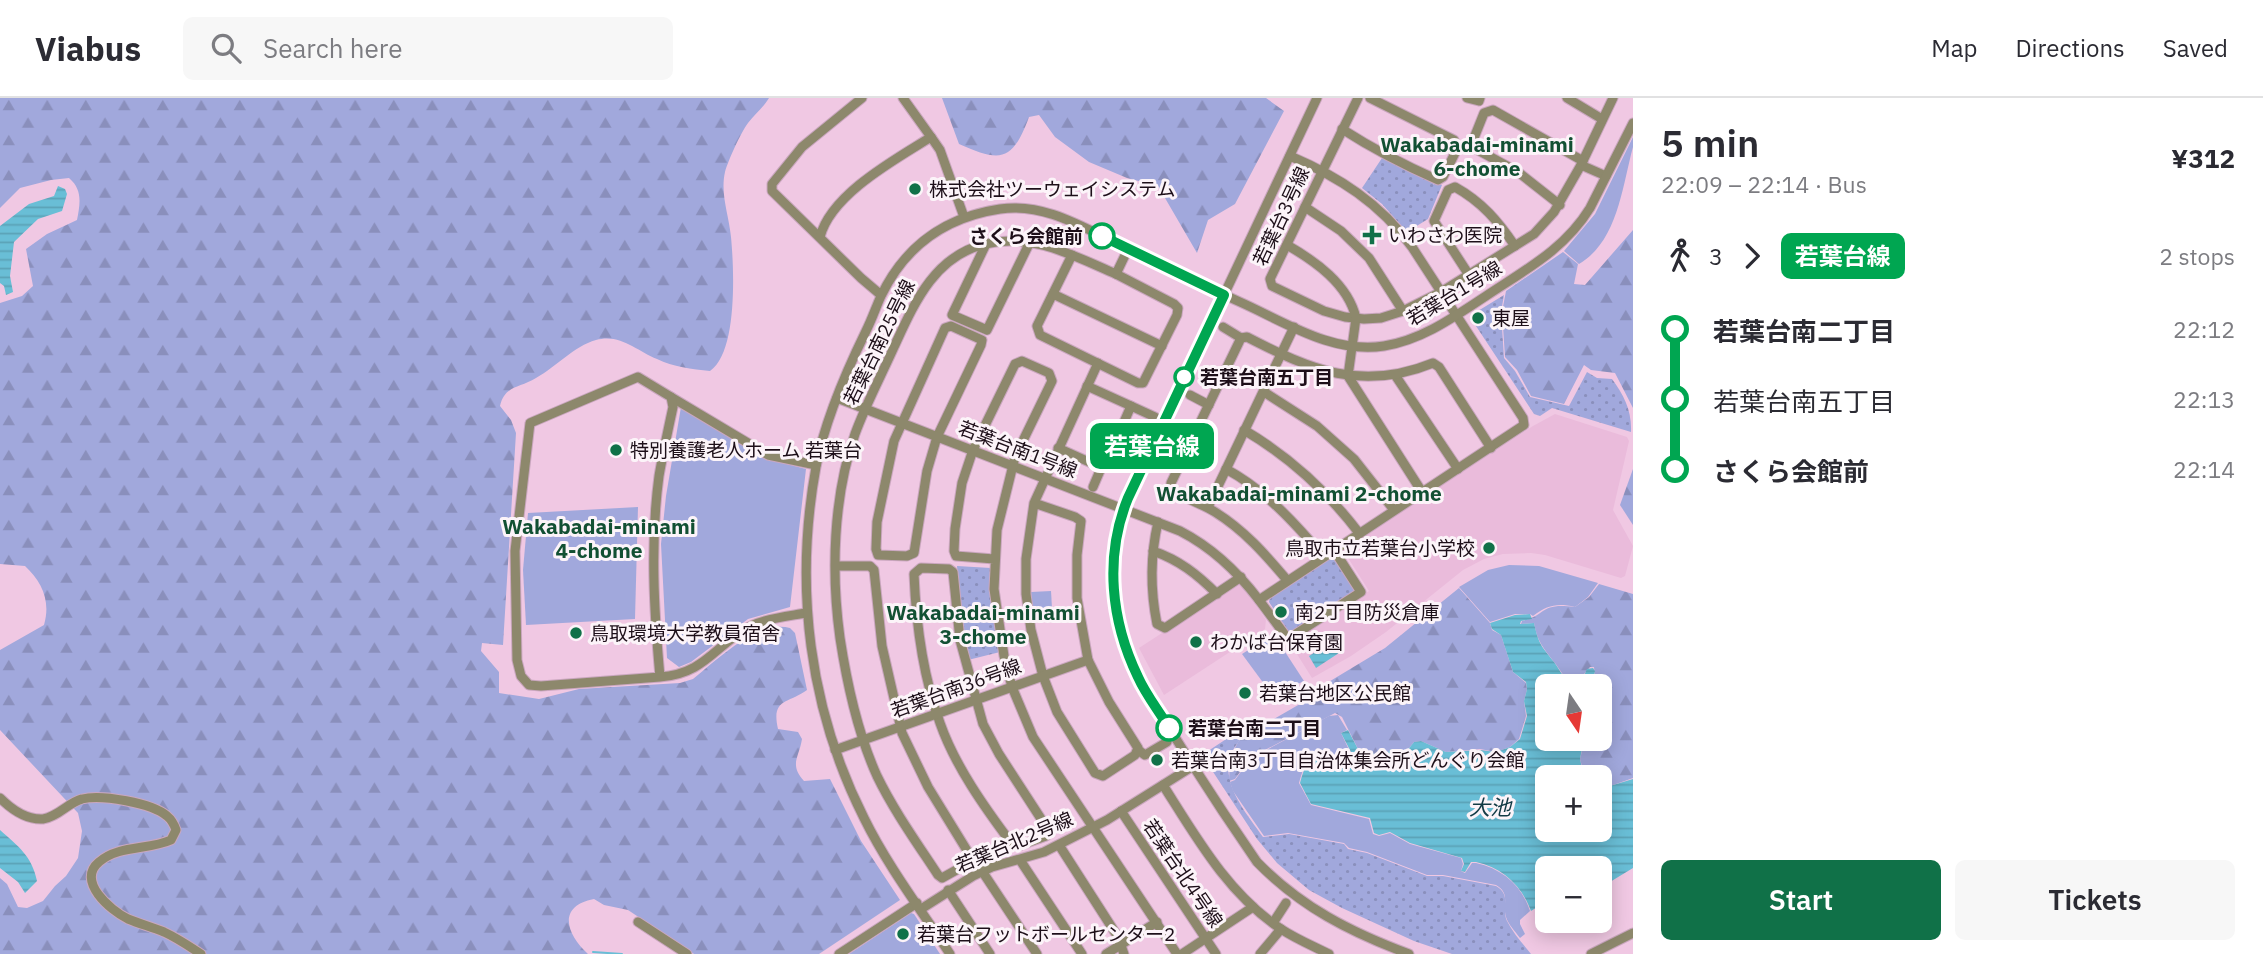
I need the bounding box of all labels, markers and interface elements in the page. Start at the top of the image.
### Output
search box [183,17,673,80]
text: Viabus [35,27,141,70]
icon: search [207,29,245,67]
text: Search here [263,31,402,65]
text: Map [1931,32,1977,64]
text: Directions [2015,32,2125,64]
text: Saved [2163,32,2228,64]
text: 5 min [1661,118,1759,167]
district label: Wakabadai-minami 6-chome [1380,130,1574,182]
text: ¥312 [2171,141,2235,175]
street label: 若葉台3号線 [1248,163,1314,269]
text: 22:09 – 22:14 · Bus [1661,169,1867,199]
place label: 株式会社ツーウェイシステム [929,177,1175,201]
marker: 株式会社ツーウェイシステム [907,181,923,197]
marker: さくら会館前 [1089,223,1115,249]
place label: いわさわ医院 [1388,223,1502,247]
place label: さくら会館前 [969,224,1083,248]
marker: いわさわ医院 [1362,225,1382,245]
icon: walk [1661,237,1699,275]
icon: forward [1733,237,1771,275]
text: 若葉台線 [1795,240,1891,272]
text: 3 [1709,241,1723,271]
text: 2 stops [2159,241,2235,271]
street label: 若葉台1号線 [1402,255,1506,331]
street label: 若葉台南25号線 [838,275,920,409]
place label: 東屋 [1492,306,1530,330]
marker: 東屋 [1470,310,1486,326]
text: 若葉台南二丁目 [1713,314,1895,348]
text: 22:12 [2173,314,2235,344]
place label: 若葉台南五丁目 [1200,365,1333,389]
marker: 若葉台南五丁目 [1174,367,1194,387]
text: 若葉台南五丁目 [1713,384,1895,418]
text: 22:13 [2173,384,2235,414]
street label: 若葉台南1号線 [955,415,1081,483]
line badge: 若葉台線 [1103,423,1201,469]
text: 若葉台線 [1104,430,1200,462]
place label: 特別養護老人ホーム 若葉台 [630,438,862,462]
marker: 特別養護老人ホーム 若葉台 [608,442,624,458]
text: さくら会館前 [1713,454,1869,488]
text: 22:14 [2173,454,2235,484]
district label: Wakabadai-minami 2-chome [1156,479,1442,507]
district label: Wakabadai-minami 4-chome [502,512,696,564]
place label: 鳥取市立若葉台小学校 [1285,536,1475,560]
marker: 鳥取市立若葉台小学校 [1481,540,1497,556]
district label: Wakabadai-minami 3-chome [886,598,1080,650]
place label: 南2丁目防災倉庫 [1295,600,1439,624]
marker: 南2丁目防災倉庫 [1273,604,1289,620]
place label: 鳥取環境大学教員宿舎 [590,621,780,645]
marker: 鳥取環境大学教員宿舎 [568,625,584,641]
place label: わかば台保育園 [1210,630,1343,654]
marker: わかば台保育園 [1188,634,1204,650]
street label: 若葉台南36号線 [888,653,1024,723]
north arrow [1535,674,1612,751]
map controls [1535,674,1612,933]
place label: 若葉台地区公民館 [1259,681,1411,705]
marker: 若葉台地区公民館 [1237,685,1253,701]
marker: 若葉台南二丁目 [1156,715,1182,741]
place label: 若葉台南二丁目 [1188,716,1321,740]
place label: 若葉台南3丁目自治体集会所どんぐり会館 [1171,748,1524,772]
marker: 若葉台南3丁目自治体集会所どんぐり会館 [1149,752,1165,768]
button: + [1535,765,1612,842]
water label: 大池 [1469,793,1513,821]
street label: 若葉台北2号線 [952,806,1076,878]
street label: 若葉台北4号線 [1138,814,1228,932]
button: − [1535,856,1612,933]
button: Start [1661,860,1941,940]
button: Tickets [1955,860,2235,940]
place label: 若葉台フットボールセンター2 [917,922,1175,946]
marker: 若葉台フットボールセンター2 [895,926,911,942]

